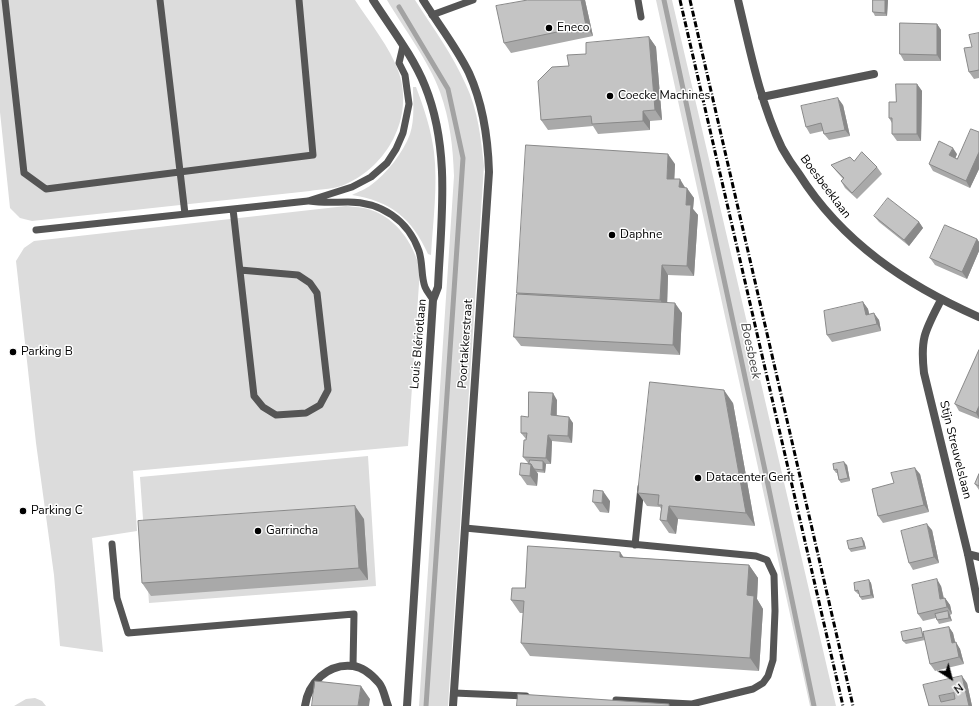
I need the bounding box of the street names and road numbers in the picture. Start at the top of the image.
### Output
street label: Boesbeeklaan [796,152,854,222]
street label: Louis Blériotlaan [408,298,430,390]
street label: Poortakkerstraat [456,299,476,389]
street label: Stijn Streuvelslaan [936,399,974,501]

